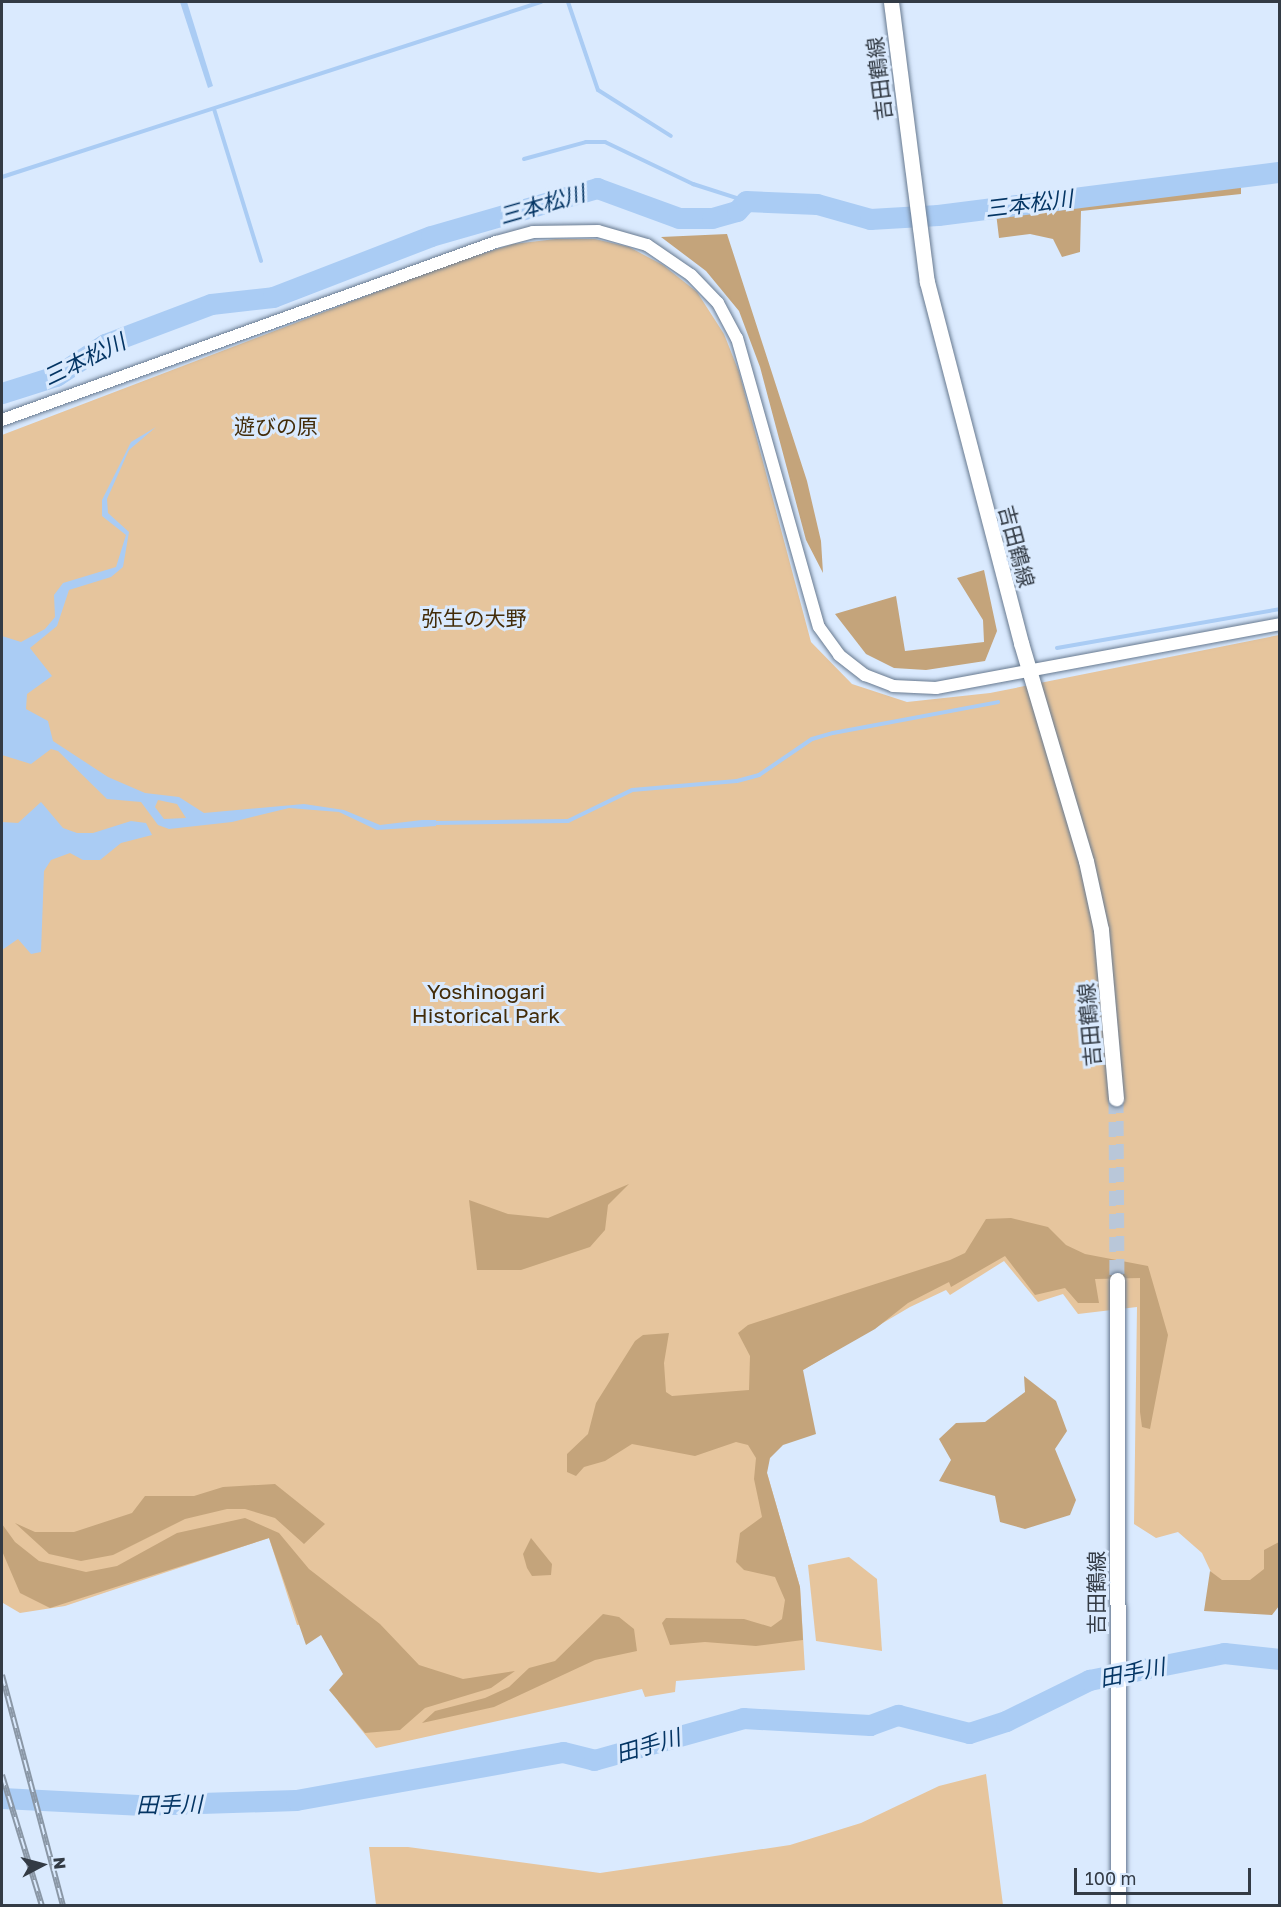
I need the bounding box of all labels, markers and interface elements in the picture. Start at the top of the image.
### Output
street label: 吉田鶴線 [861,36,897,122]
water label: 三本松川 [496,179,588,229]
water label: 三本松川 [984,185,1074,221]
water label: 三本松川 [39,328,129,390]
park label: 遊びの原 [234,413,318,439]
street label: 吉田鶴線 [994,502,1040,590]
park label: 弥生の大野 [422,605,526,631]
park label: Yoshinogari Historical Park [412,978,560,1028]
street label: 吉田鶴線 [1073,982,1105,1068]
street label: 吉田鶴線 [1083,1551,1109,1635]
water label: 田手川 [1097,1653,1167,1691]
water label: 田手川 [613,1723,683,1767]
water label: 田手川 [136,1790,202,1818]
north arrow [12,1835,72,1895]
text: N [49,1856,70,1870]
scale bar [1077,1856,1254,1894]
text: 100 m [1085,1867,1136,1889]

